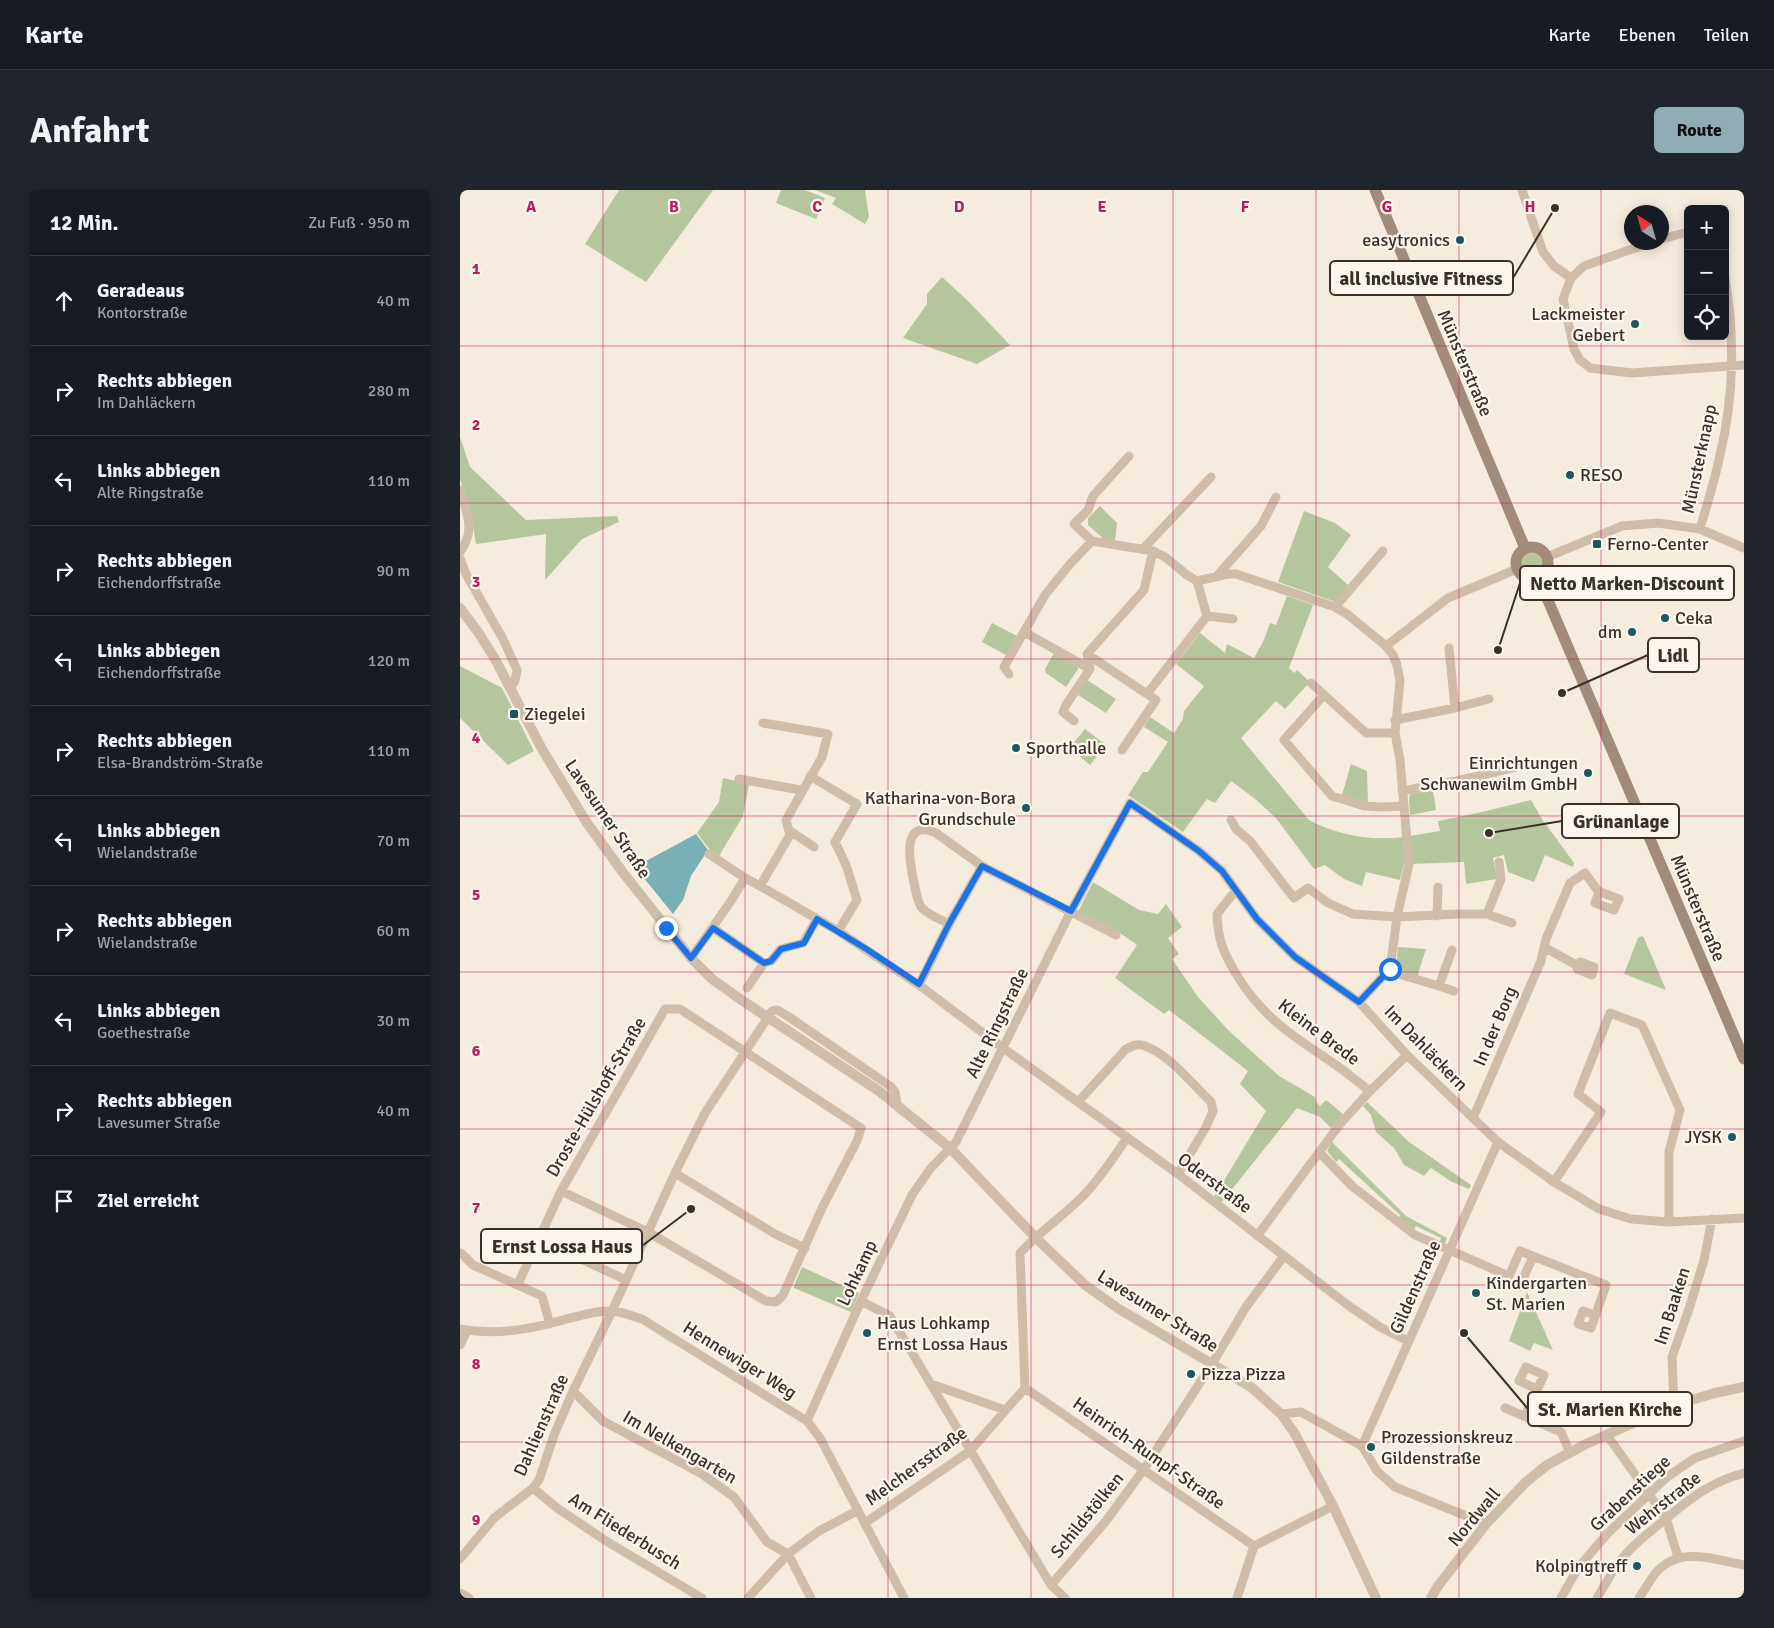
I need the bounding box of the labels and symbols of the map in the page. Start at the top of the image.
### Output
text: A [526,197,537,217]
text: B [669,197,679,217]
text: C [812,197,822,217]
text: D [954,197,965,217]
text: E [1097,197,1107,217]
text: F [1241,197,1250,217]
text: G [1382,197,1392,217]
text: H [1525,197,1535,217]
north arrow [1624,205,1669,250]
place label: easytronics [1362,229,1450,251]
marker: easytronics [1454,234,1466,246]
text: 1 [472,259,481,279]
callout: all inclusive Fitness [1330,261,1513,295]
text: all inclusive Fitness [1340,267,1502,291]
place label: Lackmeister Gebert [1531,303,1625,346]
street label: Münsterstraße [1433,306,1497,420]
marker: Lackmeister Gebert [1629,318,1641,330]
street label: Münsterknapp [1677,402,1721,516]
text: 2 [472,415,480,435]
place label: RESO [1580,464,1623,486]
marker: RESO [1564,469,1576,481]
place label: Ferno-Center [1607,533,1709,555]
marker: Ferno-Center [1591,538,1603,550]
callout: Netto Marken-Discount [1520,566,1734,600]
text: 3 [472,572,480,592]
text: Netto Marken-Discount [1530,572,1724,596]
place label: Ceka [1675,607,1713,629]
marker: Ceka [1659,612,1671,624]
place label: dm [1598,621,1622,643]
marker: dm [1626,626,1638,638]
callout: Lidl [1648,638,1699,672]
text: Lidl [1657,644,1689,668]
place label: Ziegelei [524,703,586,725]
marker: Ziegelei [508,708,520,720]
text: 4 [472,728,481,748]
place label: Sporthalle [1026,737,1106,759]
marker: Sporthalle [1010,742,1022,754]
place label: Einrichtungen Schwanewilm GmbH [1420,752,1578,795]
street label: Lavesumer Straße [560,755,656,883]
marker: Einrichtungen Schwanewilm GmbH [1582,767,1594,779]
place label: Katharina-von-Bora Grundschule [865,787,1016,830]
marker: Katharina-von-Bora Grundschule [1020,802,1032,814]
callout: Grünanlage [1562,804,1679,838]
text: Grünanlage [1573,810,1669,834]
street label: Münsterstraße [1666,851,1730,965]
text: 5 [472,885,480,905]
route end [655,917,678,940]
route start [1379,958,1402,981]
street label: Alte Ringstraße [961,964,1033,1082]
street label: In der Borg [1468,983,1522,1069]
street label: Kleine Brede [1274,994,1364,1070]
street label: Im Dahläckern [1380,1000,1472,1096]
street label: Droste-Hülshoff-Straße [541,1013,651,1181]
text: 6 [472,1041,481,1061]
place label: JYSK [1684,1126,1722,1148]
marker: JYSK [1726,1131,1738,1143]
street label: Oderstraße [1174,1148,1256,1218]
text: 7 [472,1198,481,1218]
callout: Ernst Lossa Haus [481,1229,642,1263]
text: Ernst Lossa Haus [492,1235,632,1259]
street label: Lohkamp [832,1237,882,1309]
street label: Gildenstraße [1385,1237,1445,1337]
street label: Im Baaken [1649,1264,1695,1348]
street label: Lavesumer Straße [1093,1265,1223,1357]
place label: Kindergarten St. Marien [1486,1272,1587,1315]
marker: Kindergarten St. Marien [1470,1287,1482,1299]
place label: Haus Lohkamp Ernst Lossa Haus [877,1312,1008,1355]
street label: Hennewiger Weg [679,1316,801,1404]
marker: Haus Lohkamp Ernst Lossa Haus [861,1327,873,1339]
text: 8 [472,1354,481,1374]
place label: Pizza Pizza [1201,1363,1286,1385]
marker: Pizza Pizza [1185,1368,1197,1380]
street label: Dahlienstraße [509,1371,573,1479]
street label: Heinrich-Rumpf-Straße [1069,1392,1229,1514]
callout: St. Marien Kirche [1528,1392,1692,1426]
text: St. Marien Kirche [1538,1398,1682,1422]
street label: Im Nelkengarten [619,1405,741,1489]
street label: Melchersstraße [861,1422,971,1510]
place label: Prozessionskreuz Gildenstraße [1381,1426,1513,1469]
marker: Prozessionskreuz Gildenstraße [1365,1441,1377,1453]
street label: Grabenstiege [1585,1450,1675,1536]
street label: Wehrstraße [1621,1467,1705,1539]
street label: Schildstölken [1046,1468,1128,1562]
street label: Nordwall [1443,1483,1505,1551]
street label: Am Fliederbusch [565,1488,685,1574]
text: 9 [472,1510,481,1530]
place label: Kolpingtreff [1535,1555,1628,1577]
marker: Kolpingtreff [1631,1560,1643,1572]

